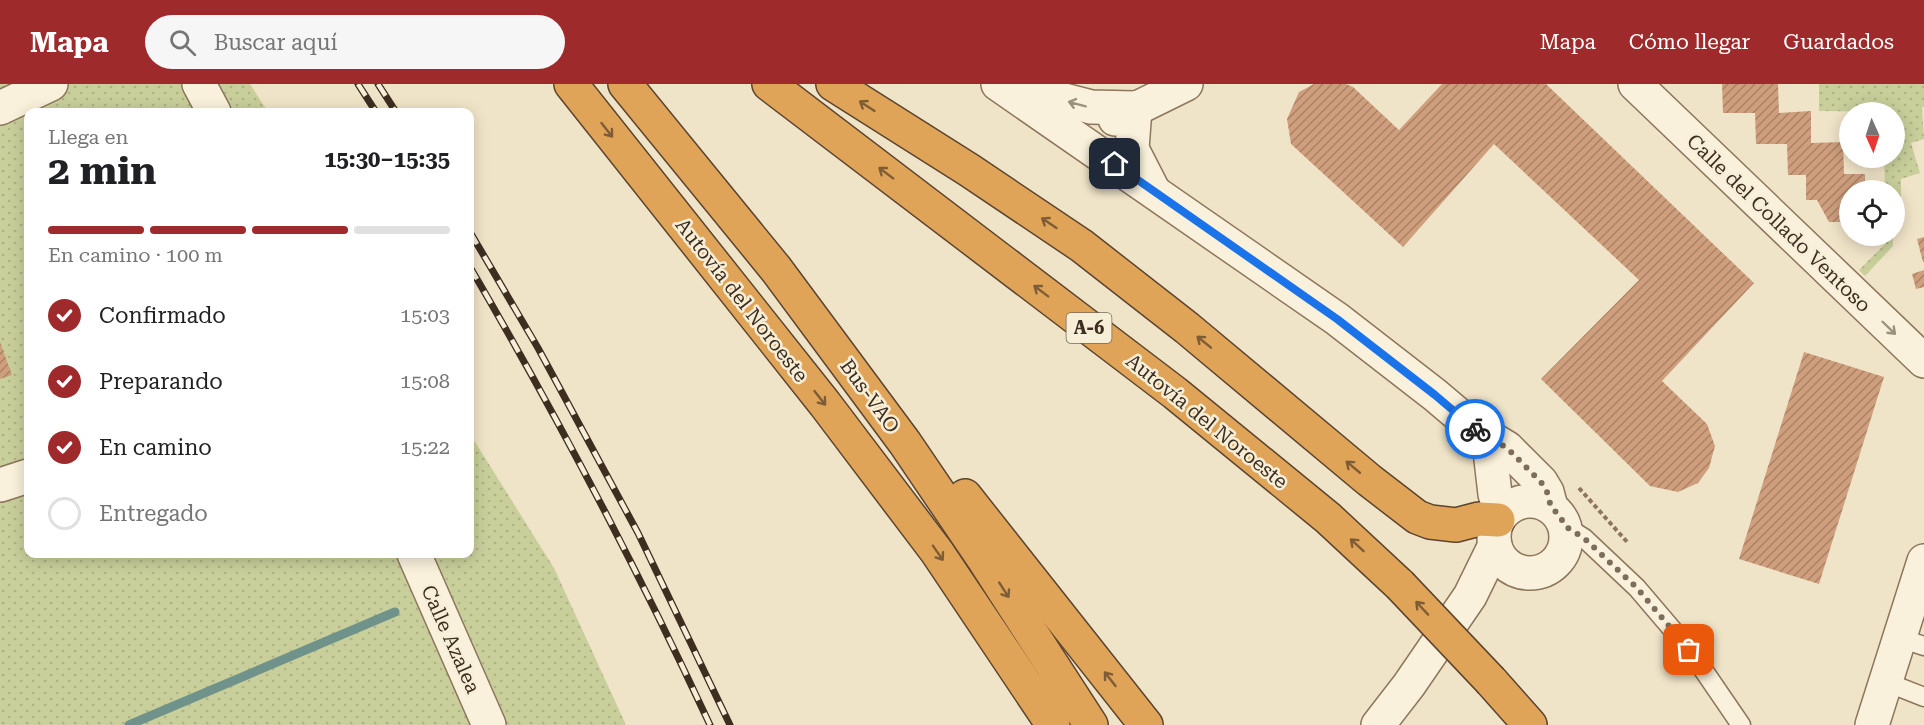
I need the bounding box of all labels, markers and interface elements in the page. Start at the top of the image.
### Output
search box [145,15,565,69]
text: Mapa [30,26,109,59]
icon: search [166,26,199,59]
text: Buscar aquí [214,30,338,55]
text: Mapa [1540,30,1596,54]
text: Cómo llegar [1629,30,1750,54]
text: Guardados [1783,30,1894,54]
one-way arrow [1068,97,1087,109]
one-way arrow [859,100,876,112]
north arrow [1839,102,1905,168]
map controls [1839,102,1905,246]
one-way arrow [601,122,614,138]
text: Llega en [48,125,128,149]
street label: Calle del Collado Ventoso [1682,129,1876,317]
pin [1089,138,1140,189]
text: 15:30–15:35 [324,147,450,172]
icon: home [1098,147,1131,180]
text: 2 min [48,148,156,194]
one-way arrow [878,167,894,180]
button: locate [1839,180,1905,246]
street label: Autovía del Noroeste [671,213,813,387]
one-way arrow [1041,217,1057,229]
text: En camino · 100 m [48,243,223,267]
one-way arrow [1033,285,1049,298]
icon: check [48,299,81,332]
text: Confirmado [99,303,226,328]
text: 15:03 [400,303,450,327]
road number: A-6 [1066,313,1112,343]
one-way arrow [1882,321,1897,335]
one-way arrow [1196,335,1212,348]
street label: Autovía del Noroeste [1121,348,1293,494]
street label: Bus-VAO [835,354,905,438]
icon: check [48,365,81,398]
text: Preparando [99,369,223,394]
text: 15:08 [400,369,450,393]
one-way arrow [813,390,826,406]
courier [1445,399,1505,459]
icon: bike [1459,413,1492,446]
icon: check [48,431,81,464]
text: En camino [99,435,212,460]
text: 15:22 [400,435,450,459]
one-way arrow [1345,460,1361,473]
text: Entregado [99,501,208,526]
one-way arrow [1350,538,1365,552]
one-way arrow [932,545,944,561]
street label: Calle Azalea [416,581,486,697]
one-way arrow [998,582,1010,598]
one-way arrow [1415,601,1429,616]
pin [1663,624,1714,675]
icon: bag [1672,633,1705,666]
one-way arrow [1103,671,1116,687]

